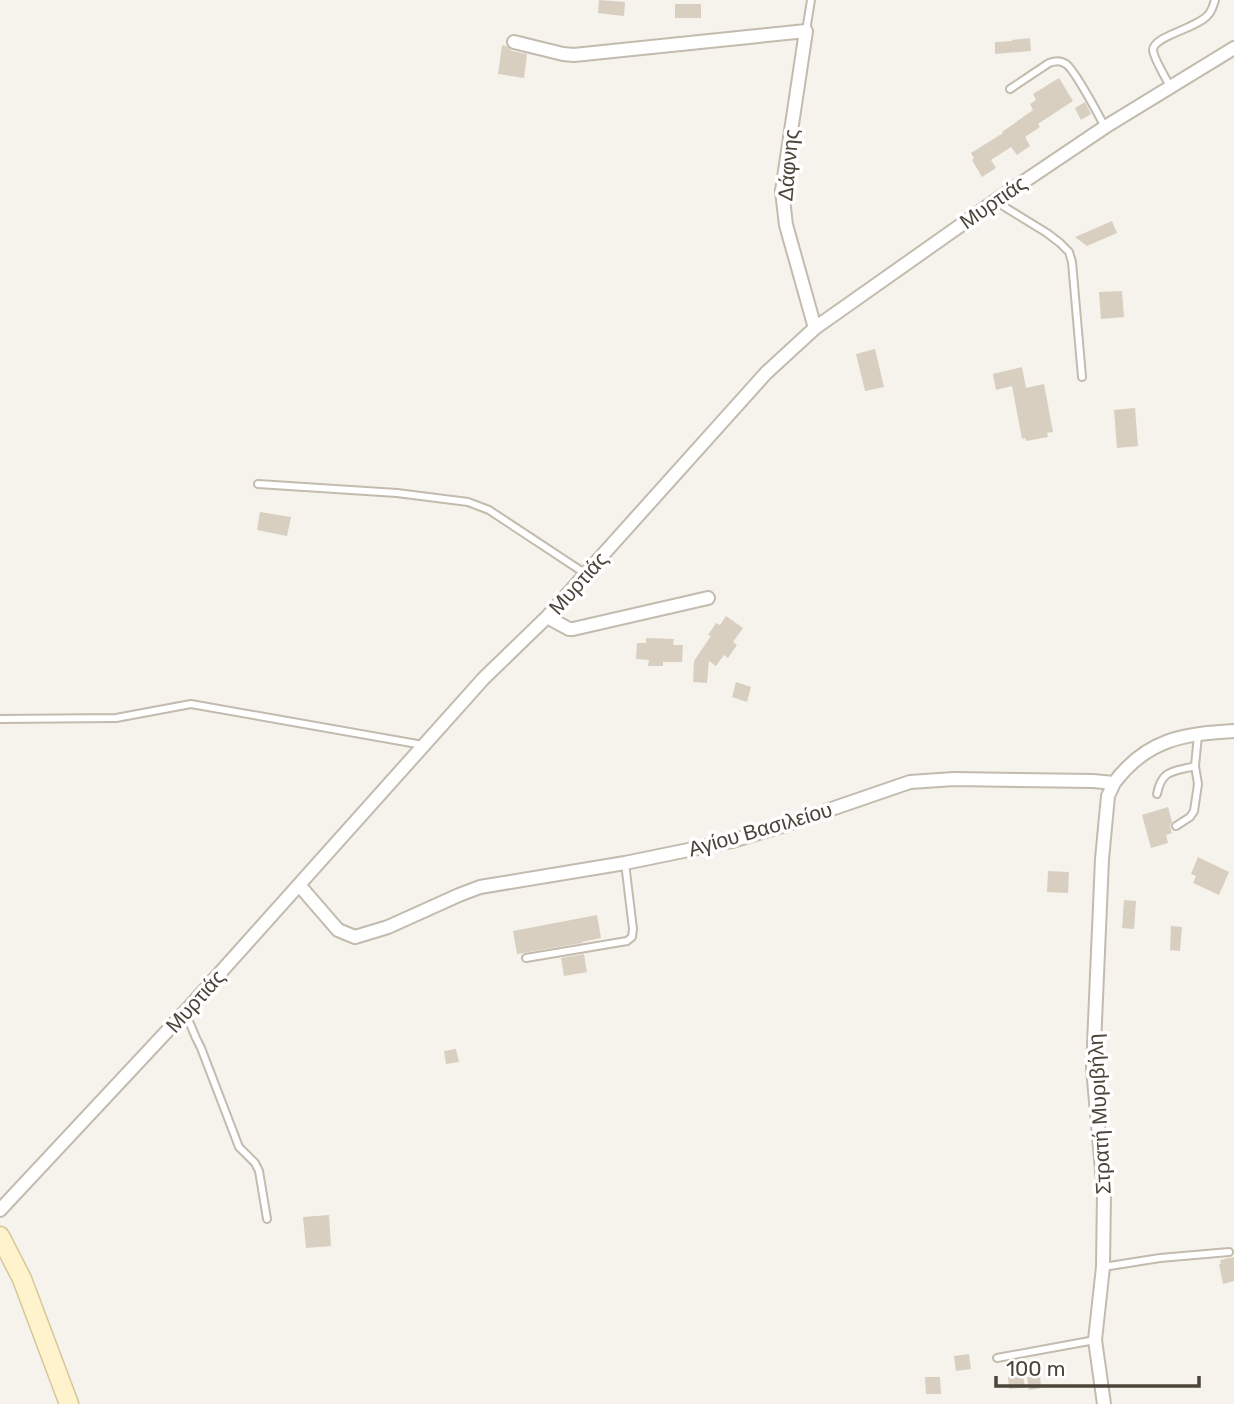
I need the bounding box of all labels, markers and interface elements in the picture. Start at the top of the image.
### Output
street label: Δάφνης [772,128,804,202]
street label: Μυρτιάς [955,170,1031,234]
street label: Μυρτιάς [543,546,613,620]
street label: Αγίου Βασιλείου [685,797,835,861]
street label: Μυρτιάς [160,964,230,1038]
street label: Στρατή Μυριβήλη [1082,1033,1116,1195]
scale bar [996,1344,1199,1388]
text: 100 m [1006,1356,1065,1381]

